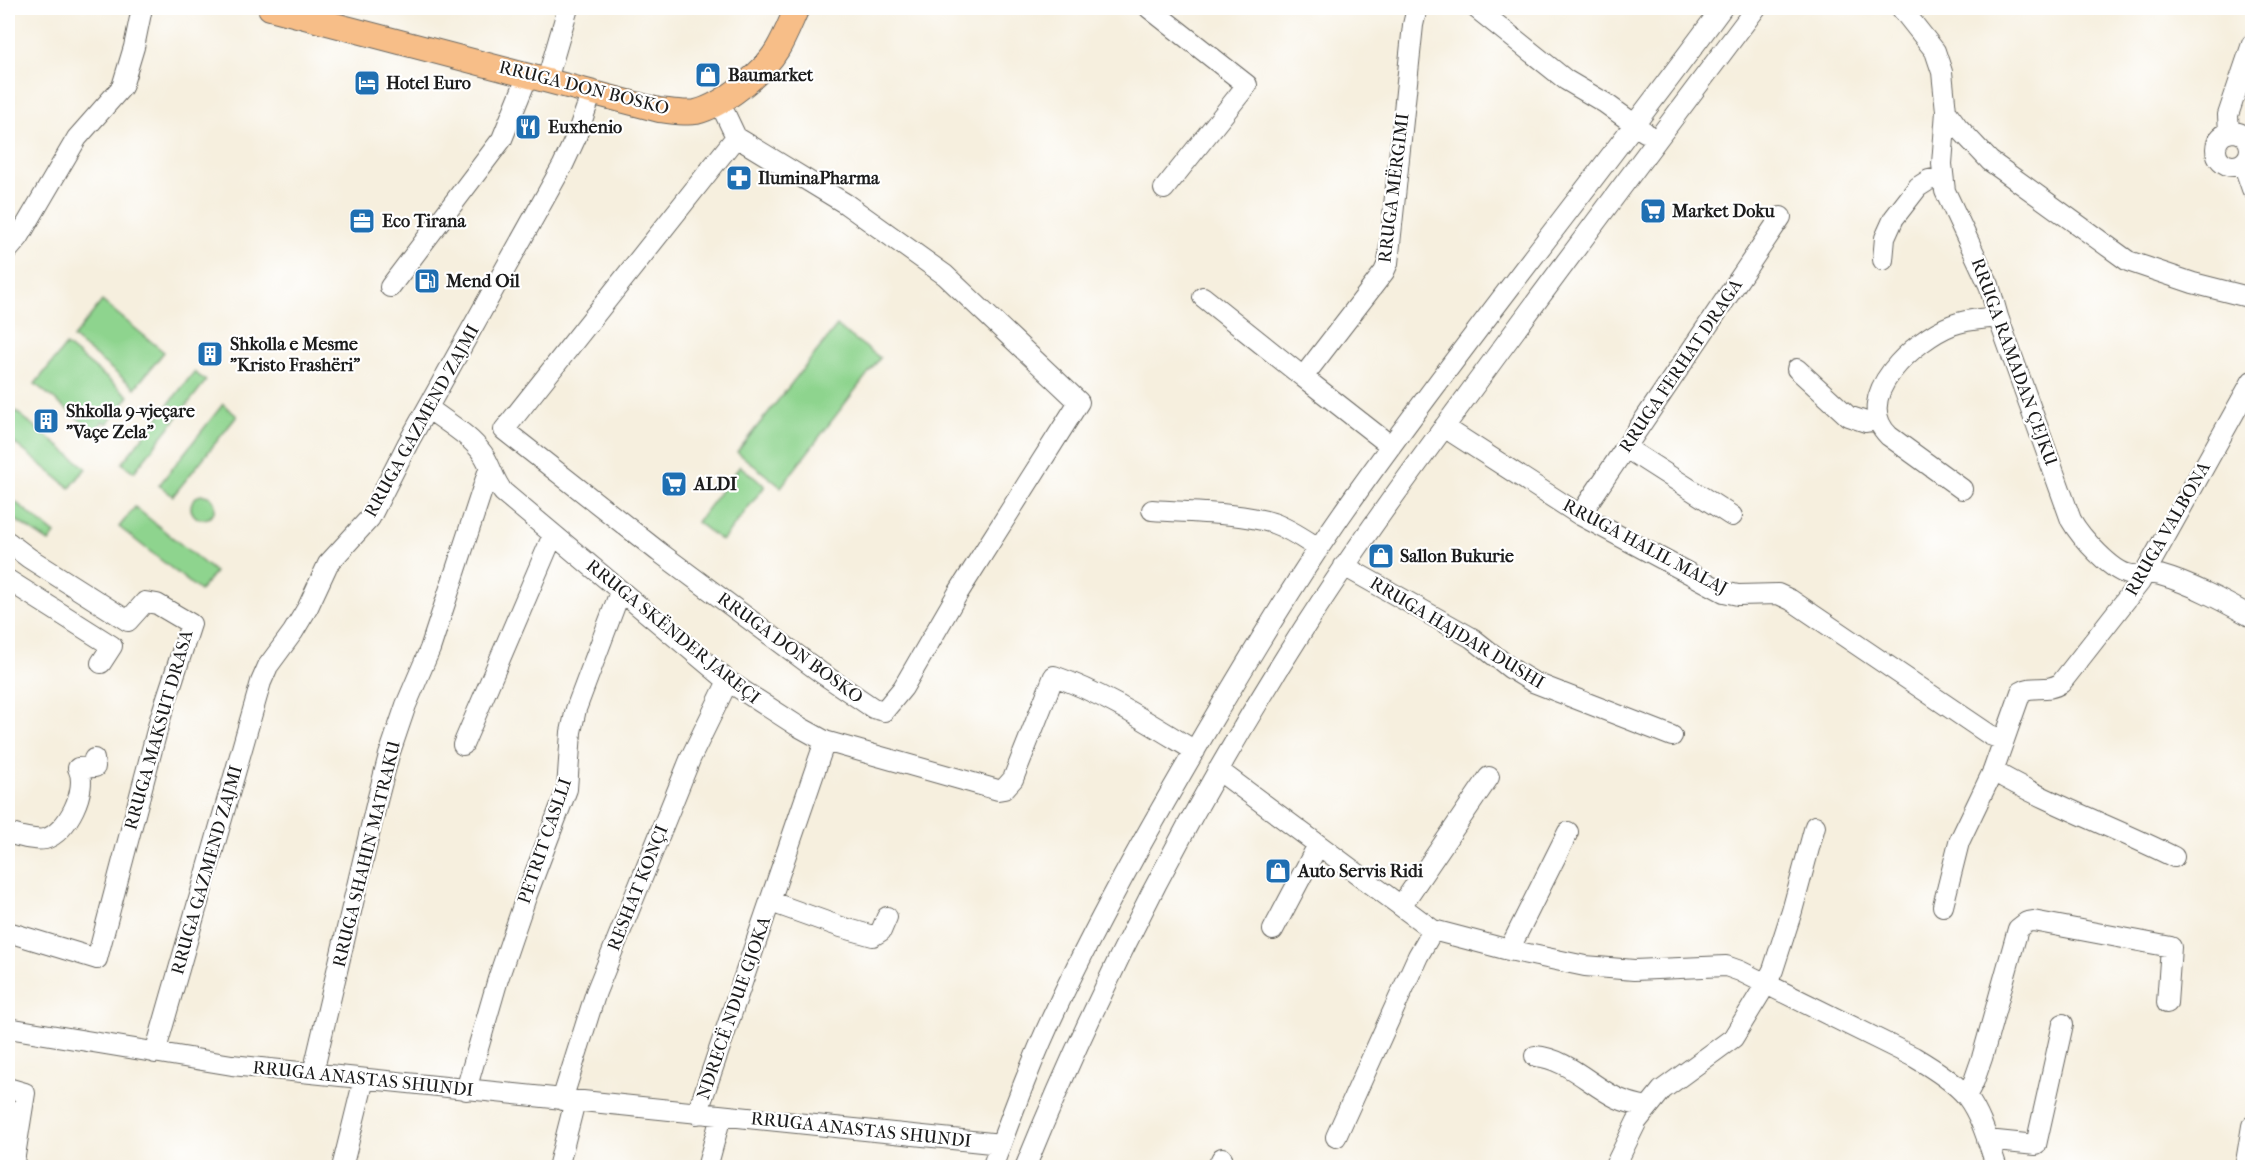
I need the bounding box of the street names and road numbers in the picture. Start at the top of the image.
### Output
street label: RRUGA DON BOSKO [497,57,671,119]
street label: RRUGA MËRGIMI [1373,112,1414,264]
street label: RRUGA RAMADAN ÇEJKU [1966,255,2061,469]
street label: RRUGA FERHAT DRAGA [1615,275,1747,457]
street label: RRUGA GAZMEND ZAJMI [360,321,484,521]
street label: RRUGA VALBONA [2121,458,2215,600]
street label: RRUGA HALIL MALAJ [1559,495,1731,599]
street label: RRUGA SKËNDER JAREÇI [581,555,765,709]
street label: RRUGA HAJDAR DUSHI [1366,573,1548,693]
street label: RRUGA DON BOSKO [713,588,867,708]
street label: RRUGA MAKSUT DRASA [120,627,198,832]
street label: RRUGA SHAHIN MATRAKU [329,739,405,969]
street label: RRUGA GAZMEND ZAJMI [167,763,247,977]
street label: PETRIT CASLLI [514,775,576,907]
street label: RESHAT KONÇI [603,822,674,954]
street label: NDRECË NDUE GJOKA [692,913,775,1102]
street label: RRUGA ANASTAS SHUNDI [252,1057,474,1101]
street label: RRUGA ANASTAS SHUNDI [750,1108,972,1152]

